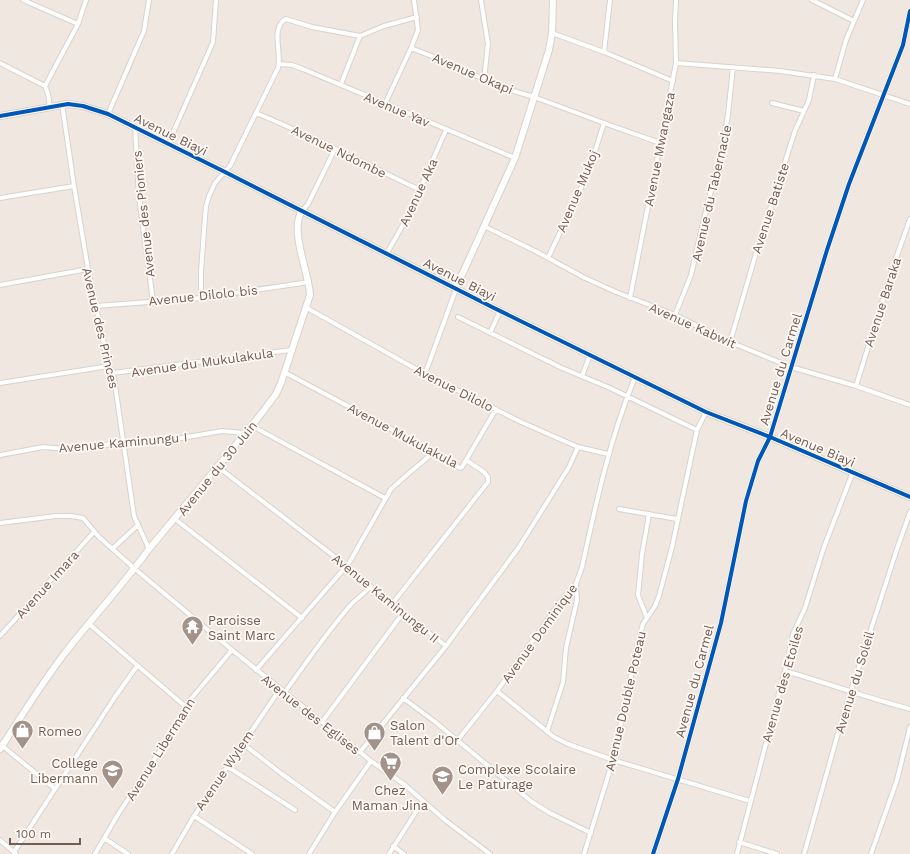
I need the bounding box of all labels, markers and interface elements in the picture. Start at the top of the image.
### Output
street label: Avenue Okapi [430,50,515,97]
street label: Avenue Yav [362,89,432,130]
street label: Avenue Mwangaza [641,90,678,208]
street label: Avenue Biayi [132,110,210,159]
street label: Avenue Ndombe [289,122,389,181]
street label: Avenue du Tabernacle [688,123,735,263]
street label: Avenue Mukoj [553,148,602,235]
street label: Avenue des Pioniers [129,150,158,278]
street label: Avenue Aka [396,155,441,228]
street label: Avenue Batiste [749,161,792,256]
street label: Avenue Biayi [421,255,499,304]
street label: Avenue Baraka [861,255,904,349]
street label: Avenue des Princes [79,266,122,390]
street label: Avenue Dilolo bis [148,282,258,309]
street label: Avenue Kabwit [647,300,739,352]
street label: Avenue du Carmel [756,311,805,427]
street label: Avenue du Mukulakula [130,345,275,380]
street label: Avenue Dilolo [412,362,496,415]
street label: Avenue Mukulakula [345,400,461,471]
street label: Avenue du 30 Juin [175,418,260,519]
street label: Avenue Biayi [778,425,857,470]
street label: Avenue Kaminungu I [58,429,188,456]
street label: Avenue Imara [13,547,82,621]
street label: Avenue Kaminungu II [329,551,442,646]
street label: Avenue Dominique [498,581,580,686]
place label: Paroisse Saint Marc [208,613,276,643]
temple icon: Paroisse Saint Marc [180,614,206,647]
street label: Avenue du Carmel [672,623,717,739]
street label: Avenue des Etoiles [759,624,806,744]
street label: Avenue du Soleil [832,629,877,735]
street label: Avenue Double Poteau [602,630,649,773]
street label: Avenue des Eglises [258,671,363,758]
street label: Avenue Libermann [123,695,198,803]
shop icon: Romeo [9,718,35,751]
place label: Salon Talent d'Or [390,718,459,748]
shop icon: Salon Talent d'Or [361,719,387,752]
place label: Romeo [38,724,82,739]
street label: Avenue Wylem [192,727,257,813]
supermarket icon: Chez Maman Jina [377,749,403,782]
place label: College Libermann [30,756,98,786]
school or university icon: College Libermann [100,757,126,790]
place label: Complexe Scolaire Le Paturage [458,762,576,792]
school or university icon: Complexe Scolaire Le Paturage [429,763,455,796]
place label: Chez Maman Jina [352,783,429,813]
scale bar [10,820,80,846]
text: 100 m [16,827,51,841]

